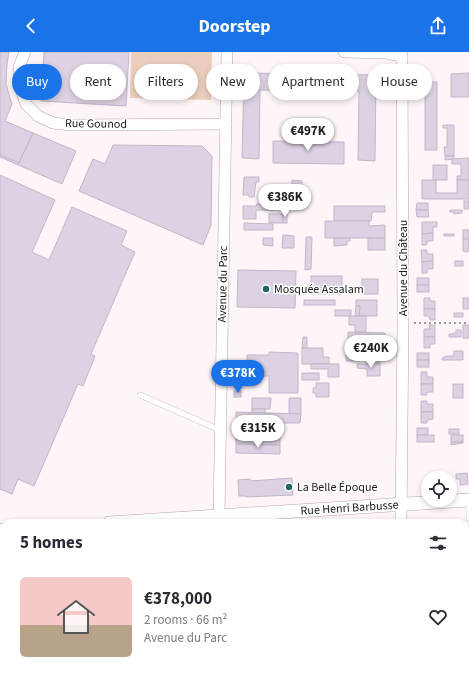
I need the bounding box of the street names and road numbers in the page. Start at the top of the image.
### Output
street label: Rue Gounod [65,115,127,133]
street label: Avenue du Château [395,220,412,316]
street label: Avenue du Parc [214,245,232,323]
street label: Rue Henri Barbusse [300,496,399,519]

